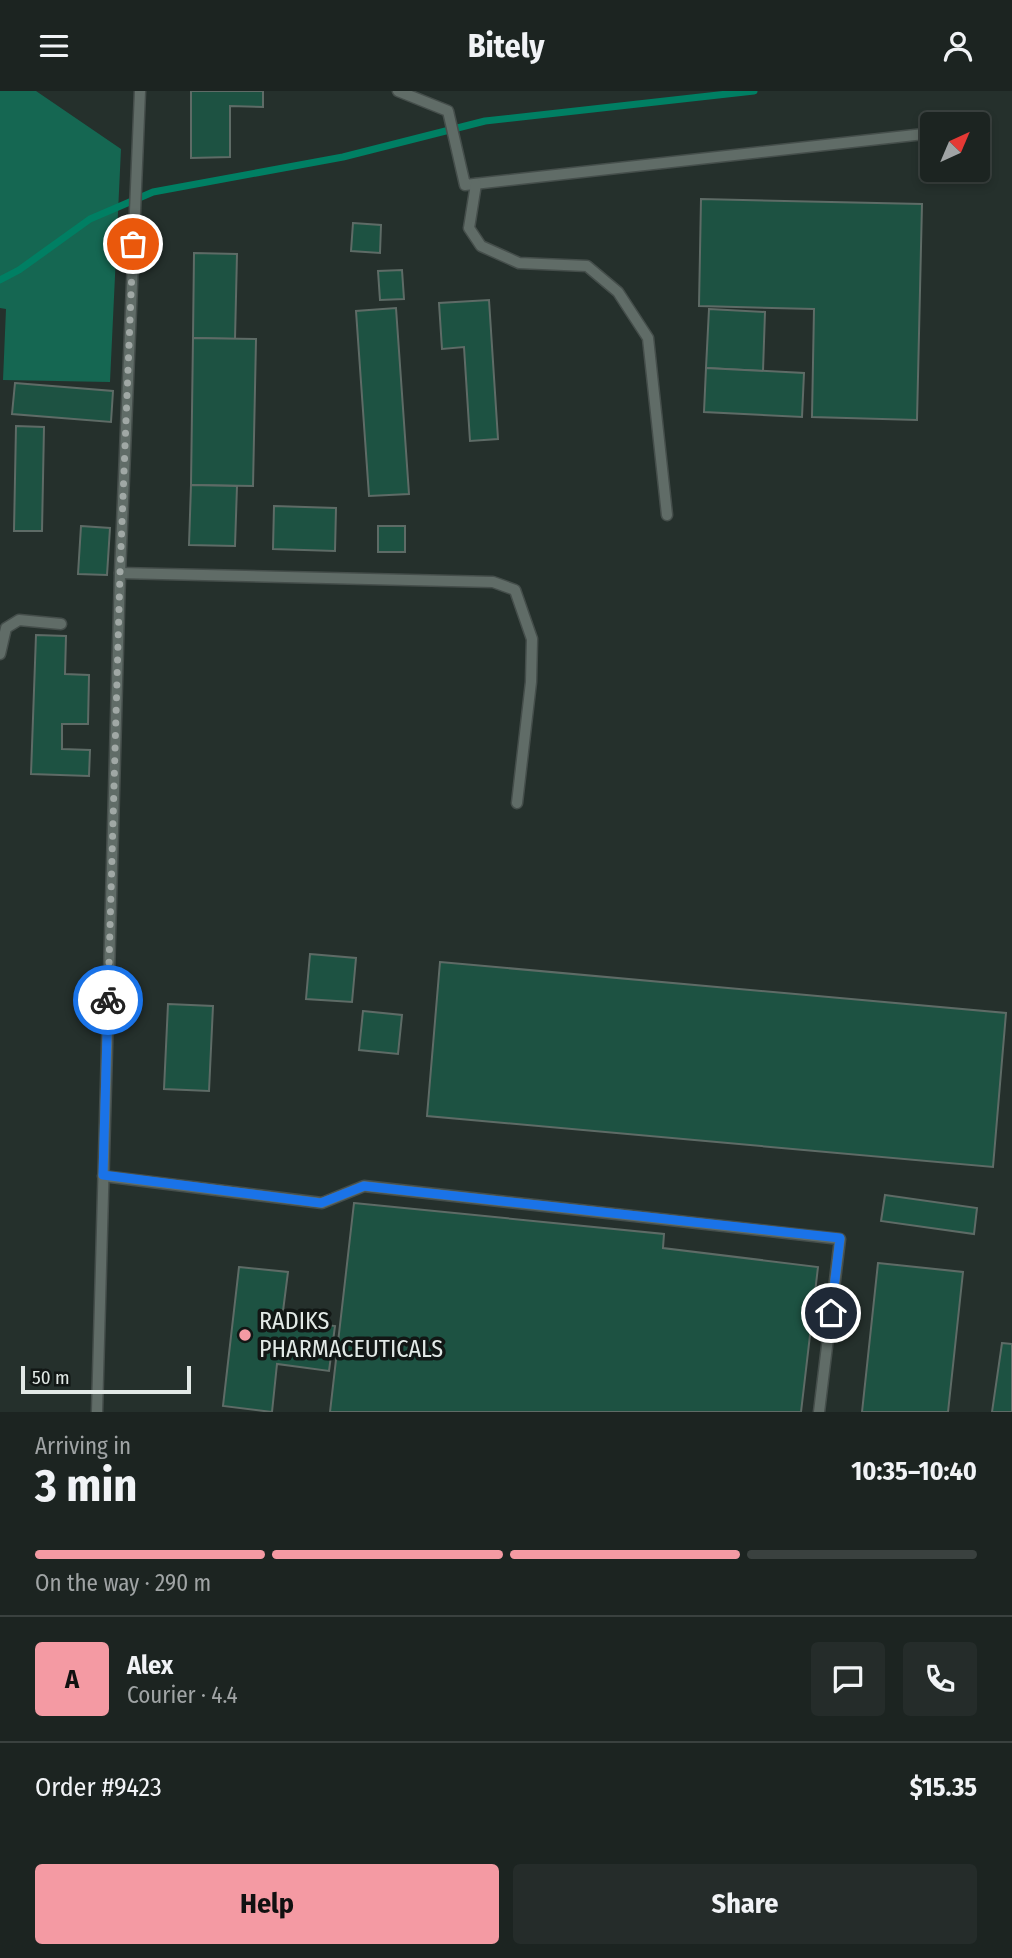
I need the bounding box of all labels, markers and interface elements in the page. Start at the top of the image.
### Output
icon: menu [35,27,73,65]
text: Bitely [468,27,544,65]
icon: person [939,27,977,65]
north arrow [920,112,990,182]
map controls [920,112,990,182]
pin [103,214,163,274]
icon: bag [114,225,152,263]
courier [73,965,143,1035]
icon: bike [89,981,127,1019]
pin [801,1283,861,1343]
icon: home [812,1294,850,1332]
place label: RADIKS PHARMACEUTICALS [259,1307,443,1363]
marker: RADIKS PHARMACEUTICALS [237,1327,253,1343]
scale bar [21,1363,191,1395]
text: 50 m [32,1366,70,1389]
text: Arriving in [35,1432,131,1460]
text: 10:35–10:40 [851,1456,977,1487]
text: 3 min [35,1458,137,1513]
text: On the way · 290 m [35,1569,211,1597]
button: chat [811,1642,885,1716]
button: phone [903,1642,977,1716]
text: Alex [127,1650,173,1681]
text: A [65,1664,79,1695]
text: Courier · 4.4 [127,1681,238,1709]
text: Order #9423 [35,1772,162,1803]
text: $15.35 [910,1772,977,1803]
button: Help [35,1864,499,1944]
button: Share [513,1864,977,1944]

